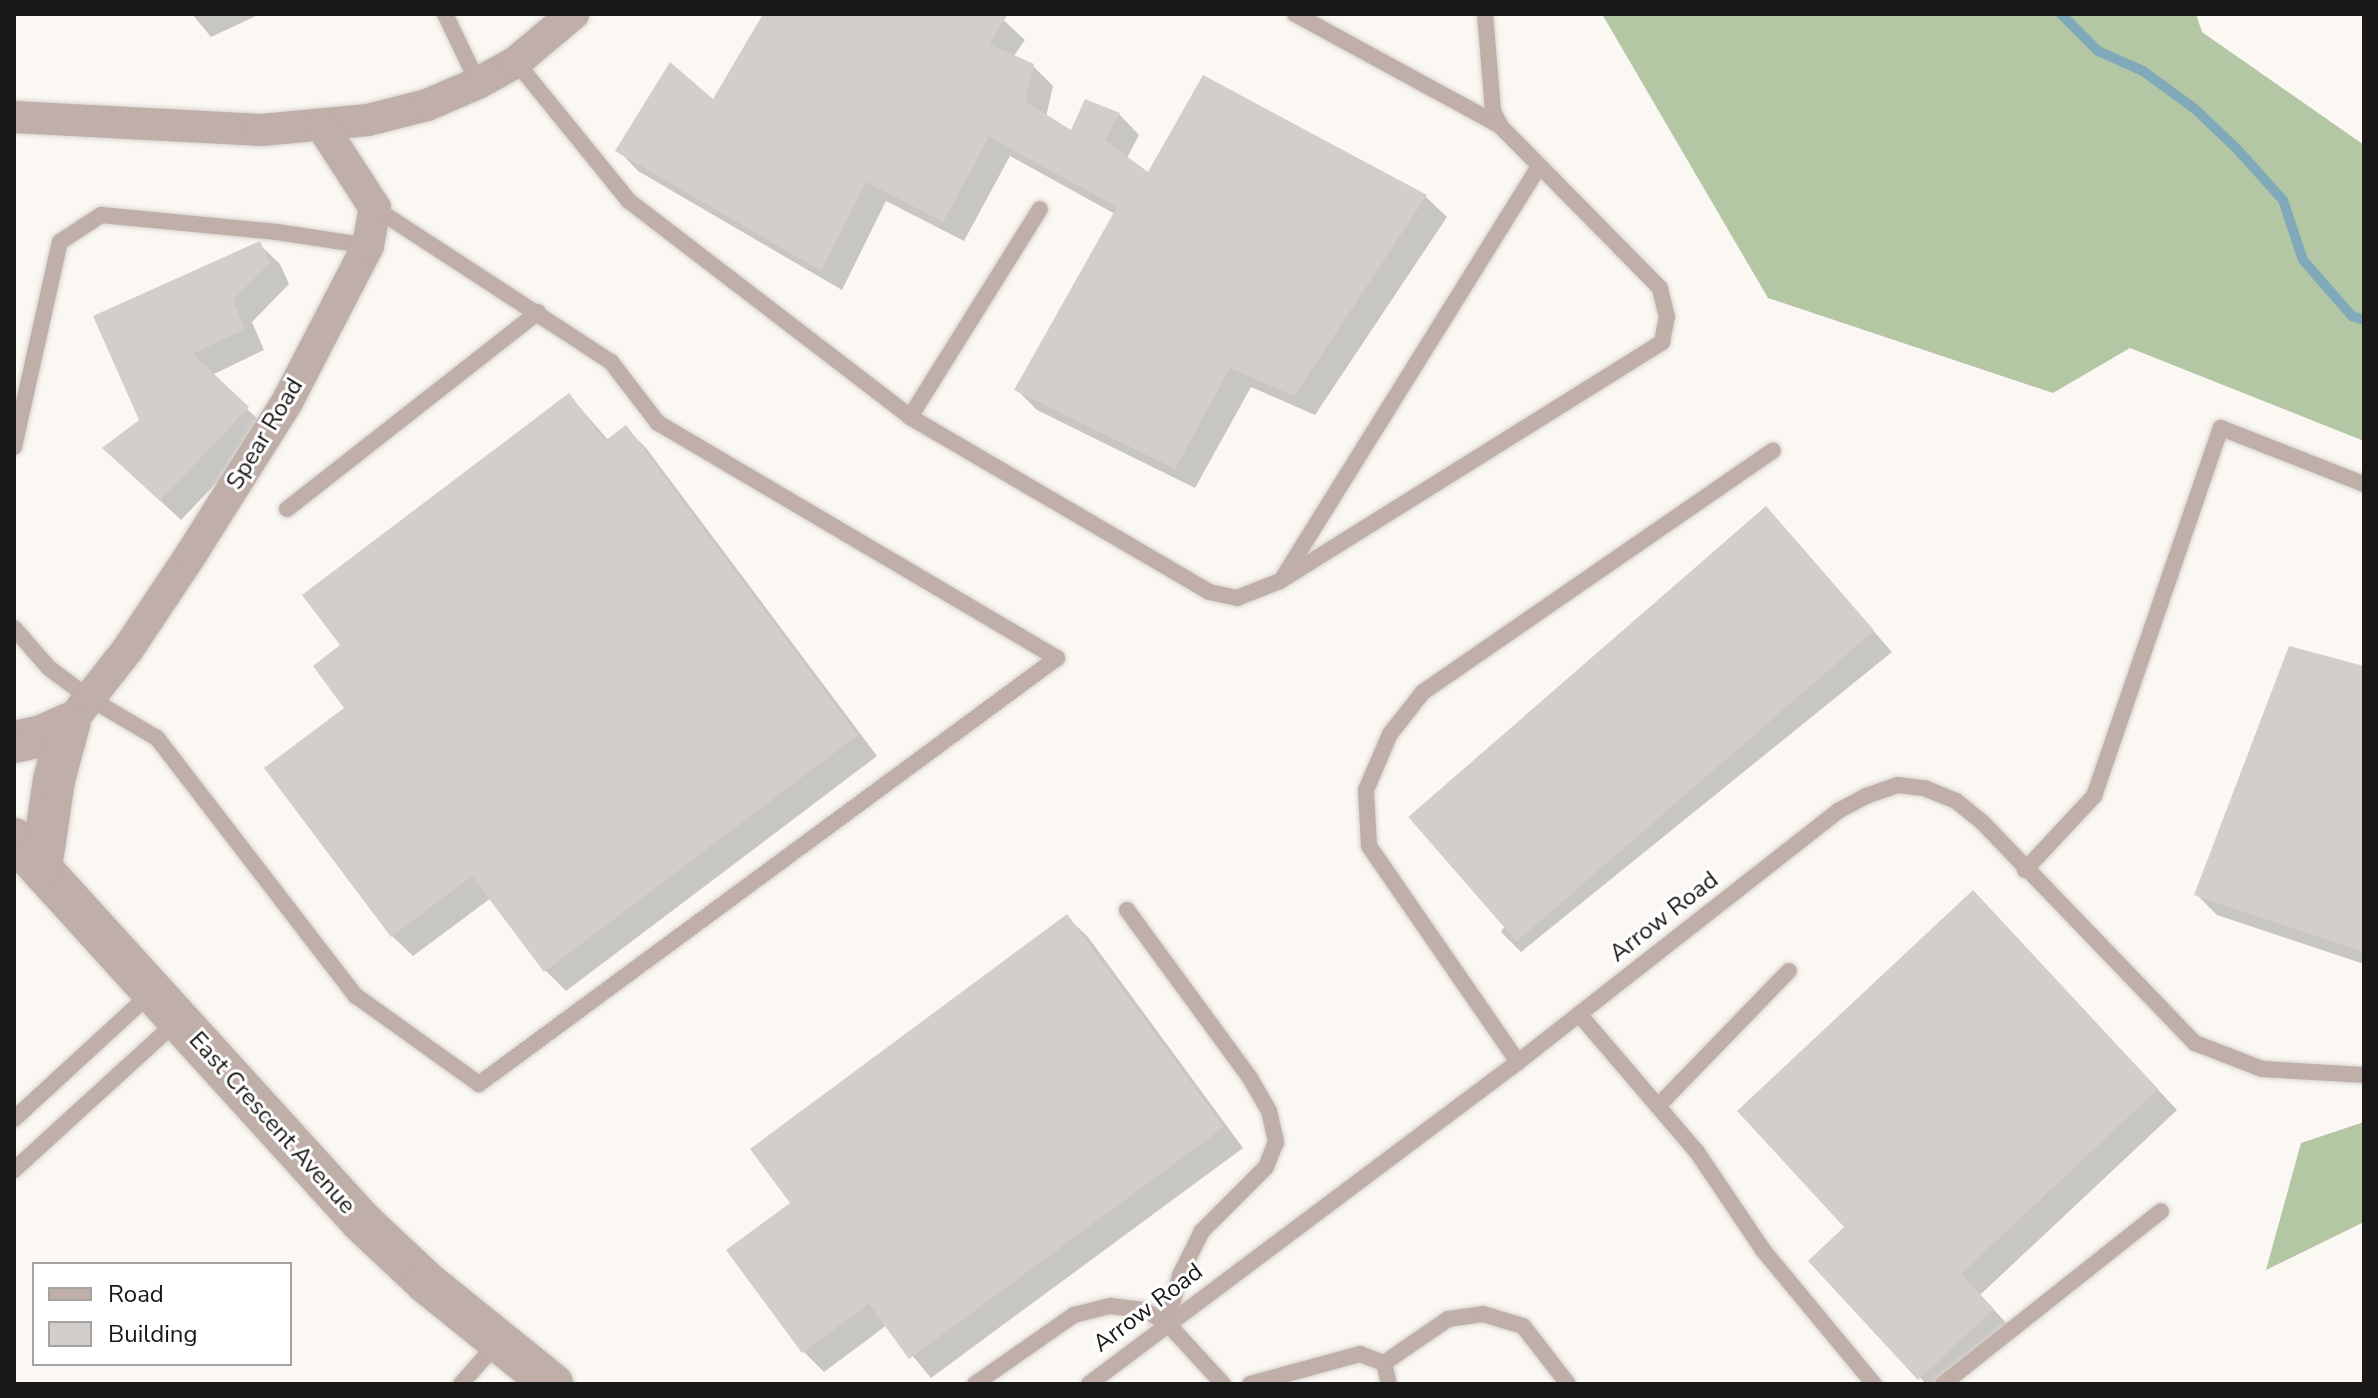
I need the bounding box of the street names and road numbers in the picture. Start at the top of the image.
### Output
street label: Spear Road [221,373,309,495]
street label: Arrow Road [1604,866,1724,968]
street label: East Crescent Avenue [183,1026,361,1220]
street label: Arrow Road [1087,1257,1209,1359]

